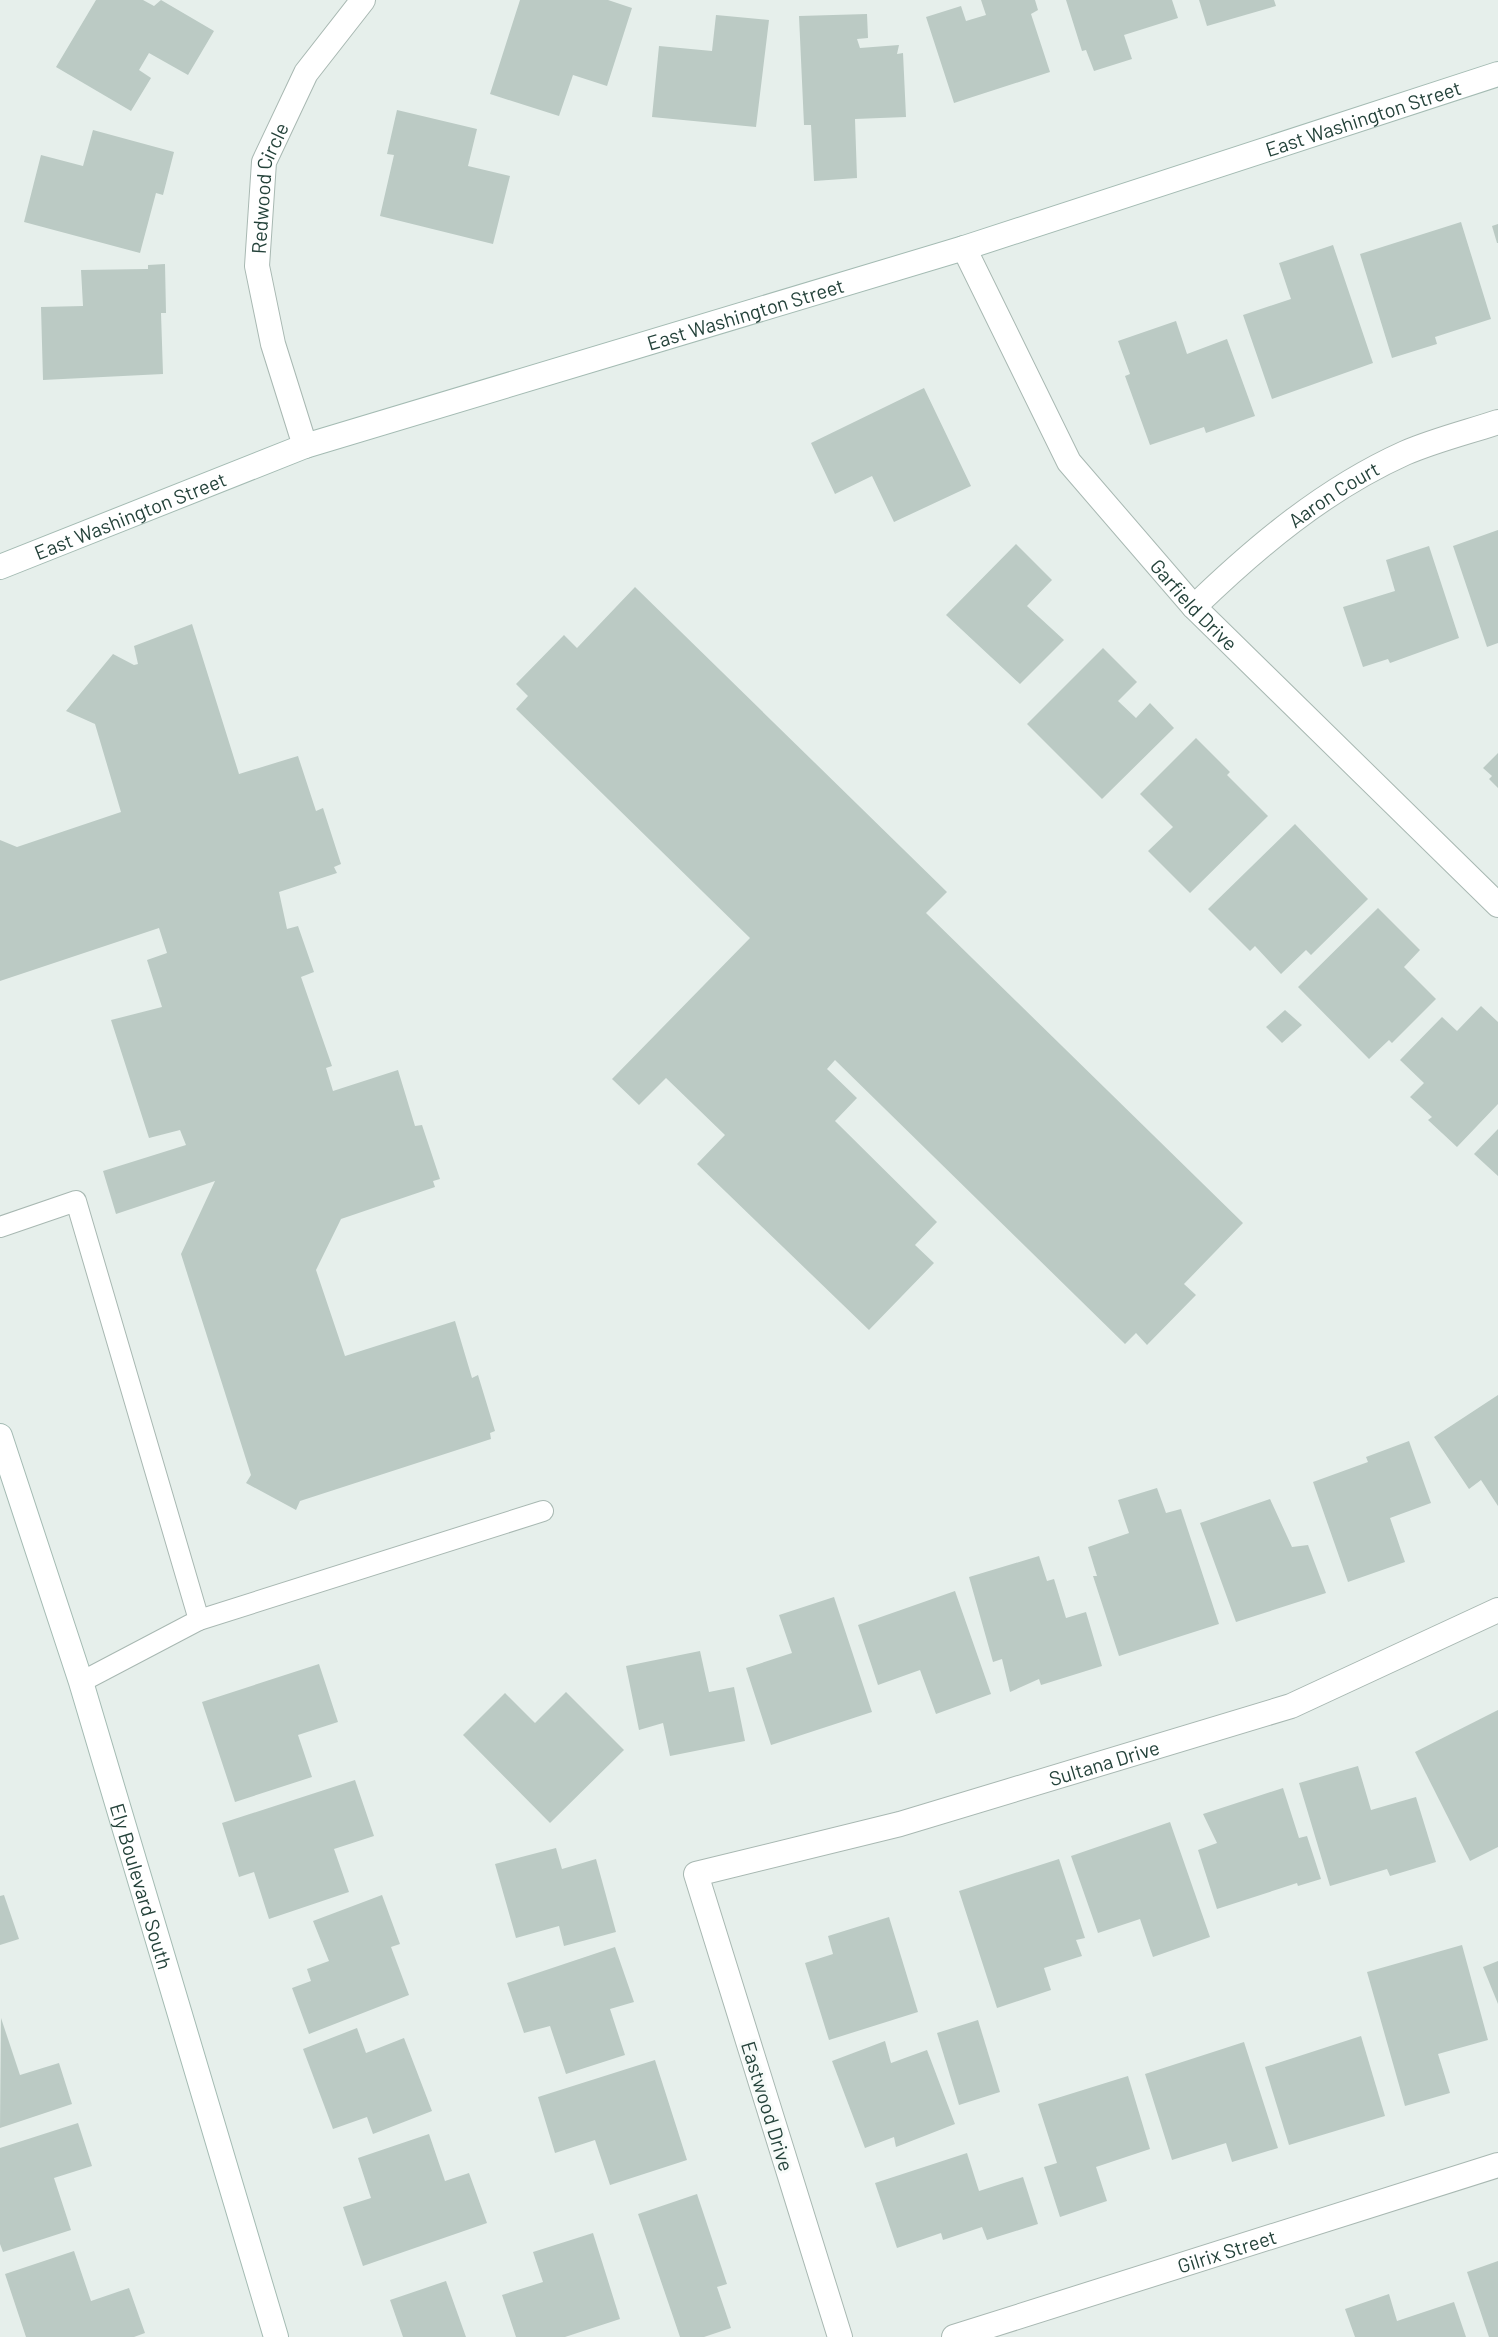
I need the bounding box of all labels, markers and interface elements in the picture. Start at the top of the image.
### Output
street label: East Washington Street [1262,75,1464,161]
street label: Redwood Circle [246,118,293,255]
street label: East Washington Street [644,273,847,355]
street label: Aaron Court [1283,456,1383,532]
street label: East Washington Street [31,467,230,564]
street label: Garfield Drive [1146,554,1243,655]
street label: Sultana Drive [1046,1734,1162,1790]
street label: Ely Boulevard South [106,1800,178,1972]
street label: Eastwood Drive [737,2038,799,2174]
street label: Gilrix Street [1174,2224,1279,2278]

